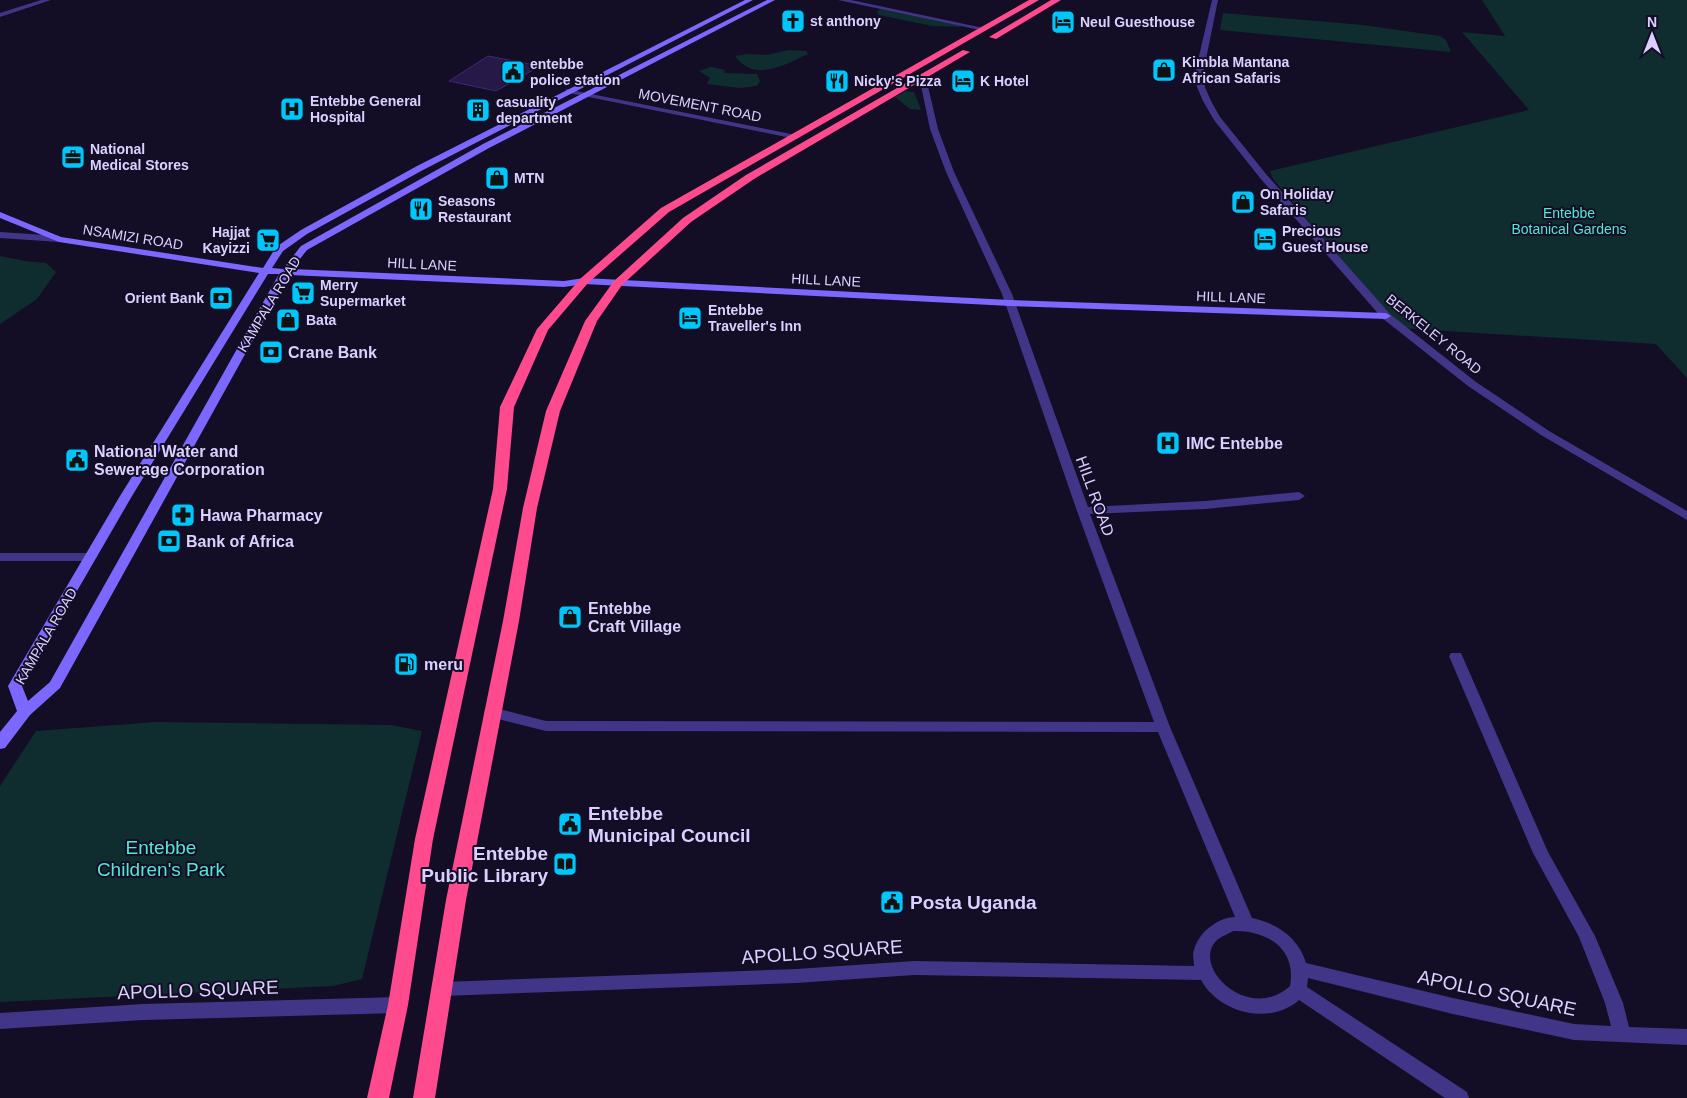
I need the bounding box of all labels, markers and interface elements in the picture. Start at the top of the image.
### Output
church icon: st anthony [780,8,806,34]
hotel icon: Neul Guesthouse [1050,9,1076,35]
north arrow [1627,10,1677,60]
place label: st anthony [810,13,881,29]
place label: Neul Guesthouse [1080,14,1195,30]
text: N [1647,14,1657,30]
place label: Kimbla Mantana African Safaris [1182,54,1290,86]
place label: entebbe police station [530,56,620,88]
shop icon: Kimbla Mantana African Safaris [1151,57,1177,83]
public building icon: entebbe police station [500,59,526,85]
restaurant icon: Nicky's Pizza [824,68,850,94]
hotel icon: K Hotel [950,68,976,94]
place label: Nicky's Pizza [854,73,942,89]
place label: K Hotel [980,73,1029,89]
street label: MOVEMENT ROAD [637,85,763,125]
place label: Entebbe General Hospital [310,93,421,125]
place label: casuality department [496,94,573,126]
hospital icon: Entebbe General Hospital [279,96,305,122]
building icon: casuality department [465,97,491,123]
place label: National Medical Stores [90,141,189,173]
office icon: National Medical Stores [60,144,86,170]
shop icon: MTN [484,165,510,191]
place label: MTN [514,170,544,186]
place label: On Holiday Safaris [1260,186,1334,218]
shop icon: On Holiday Safaris [1230,189,1256,215]
place label: Seasons Restaurant [438,193,511,225]
restaurant icon: Seasons Restaurant [408,196,434,222]
park label: Entebbe Botanical Gardens [1511,205,1627,237]
street label: NSAMIZI ROAD [82,221,184,253]
place label: Precious Guest House [1282,223,1369,255]
place label: Hajjat Kayizzi [203,224,250,256]
hotel icon: Precious Guest House [1252,226,1278,252]
supermarket icon: Hajjat Kayizzi [255,227,281,253]
street label: KAMPALA ROAD [234,253,304,355]
street label: HILL LANE [387,254,457,274]
street label: HILL LANE [791,270,861,290]
place label: Merry Supermarket [320,277,406,309]
supermarket icon: Merry Supermarket [290,280,316,306]
bank icon: Orient Bank [208,285,234,311]
street label: HILL LANE [1196,288,1266,306]
place label: Orient Bank [125,290,204,306]
street label: BERKELEY ROAD [1383,291,1485,377]
place label: Entebbe Traveller's Inn [708,302,802,334]
hotel icon: Entebbe Traveller's Inn [677,305,703,331]
shop icon: Bata [275,307,301,333]
place label: Bata [306,312,337,328]
bank icon: Crane Bank [258,339,284,365]
place label: Crane Bank [288,344,377,361]
hospital icon: IMC Entebbe [1155,430,1181,456]
place label: IMC Entebbe [1186,435,1283,452]
place label: National Water and Sewerage Corporation [94,443,265,478]
public building icon: National Water and Sewerage Corporation [64,447,90,473]
street label: HILL ROAD [1073,454,1117,538]
pharmacy icon: Hawa Pharmacy [170,502,196,528]
place label: Hawa Pharmacy [200,507,323,524]
bank icon: Bank of Africa [156,528,182,554]
place label: Bank of Africa [186,533,294,550]
street label: KAMPALA ROAD [12,585,80,687]
place label: Entebbe Craft Village [588,600,681,635]
shop icon: Entebbe Craft Village [557,604,583,630]
fuel station icon: meru [393,651,419,677]
place label: meru [424,656,463,673]
place label: Entebbe Municipal Council [588,803,751,846]
public building icon: Entebbe Municipal Council [557,811,583,837]
park label: Entebbe Children's Park [97,837,226,880]
place label: Entebbe Public Library [421,843,548,886]
library icon: Entebbe Public Library [552,851,578,877]
public building icon: Posta Uganda [879,889,905,915]
place label: Posta Uganda [910,892,1037,913]
street label: APOLLO SQUARE [741,936,903,968]
street label: APOLLO SQUARE [1416,966,1578,1020]
street label: APOLLO SQUARE [117,977,279,1003]

